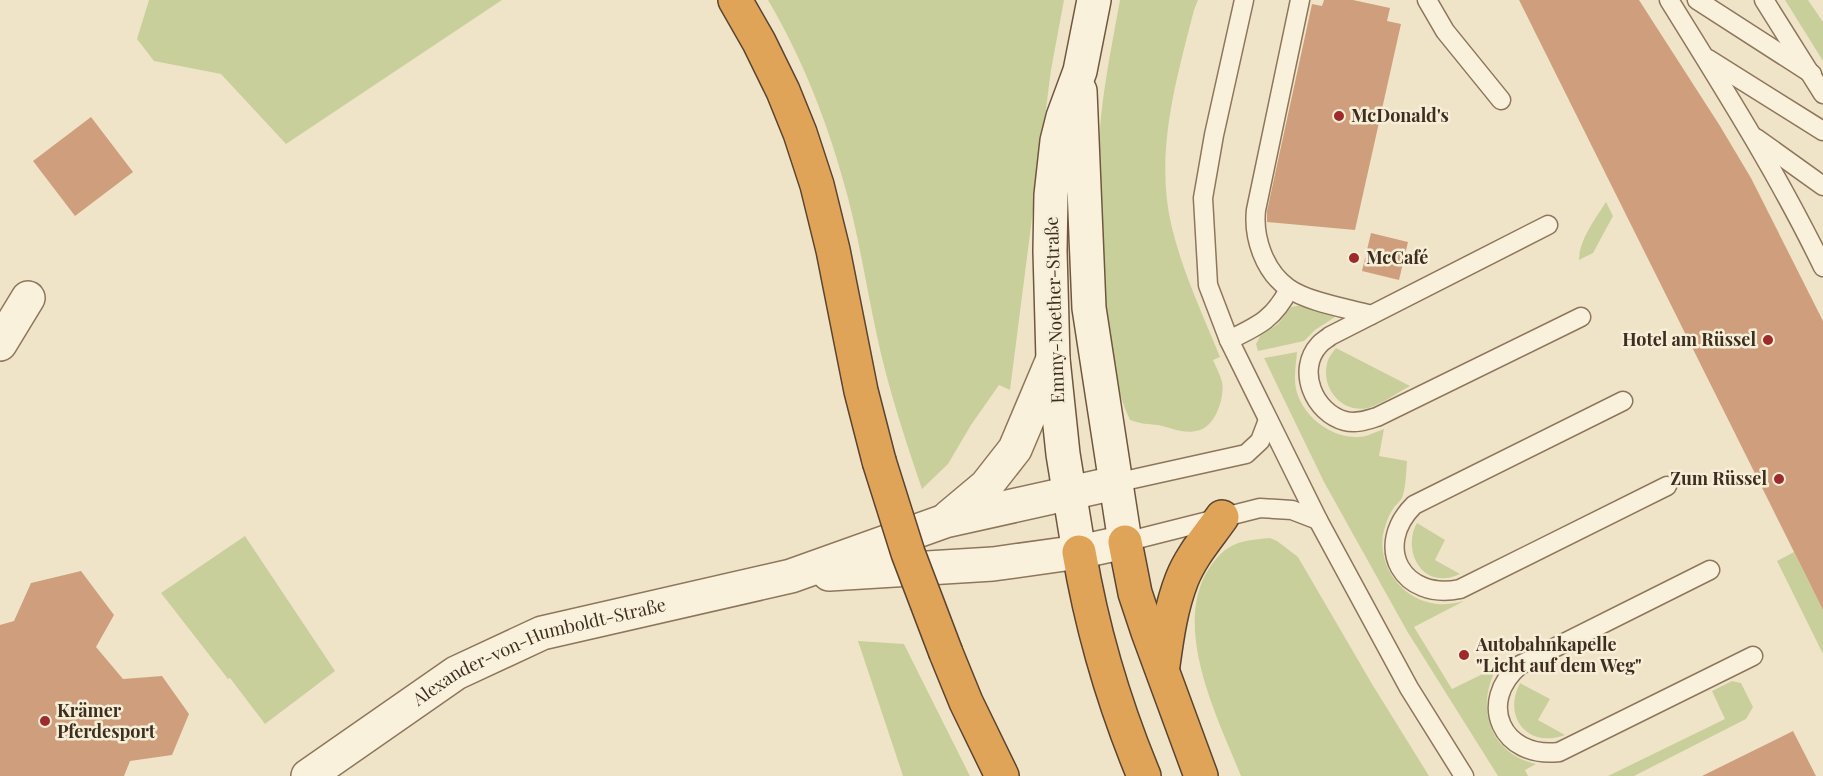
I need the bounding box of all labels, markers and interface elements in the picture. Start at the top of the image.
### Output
place label: McDonald's [1351,103,1449,127]
marker: McDonald's [1332,109,1346,123]
street label: Emmy-Noether-Straße [1039,216,1069,404]
place label: McCafé [1366,245,1428,269]
marker: McCafé [1347,251,1361,265]
place label: Hotel am Rüssel [1622,327,1756,351]
marker: Hotel am Rüssel [1761,333,1775,347]
place label: Zum Rüssel [1670,466,1767,490]
marker: Zum Rüssel [1772,472,1786,486]
street label: Alexander-von-Humboldt-Straße [407,592,668,711]
place label: Autobahnkapelle "Licht auf dem Weg" [1475,632,1642,677]
marker: Autobahnkapelle "Licht auf dem Weg" [1457,648,1471,662]
place label: Krämer Pferdesport [57,698,156,743]
marker: Krämer Pferdesport [38,714,52,728]

